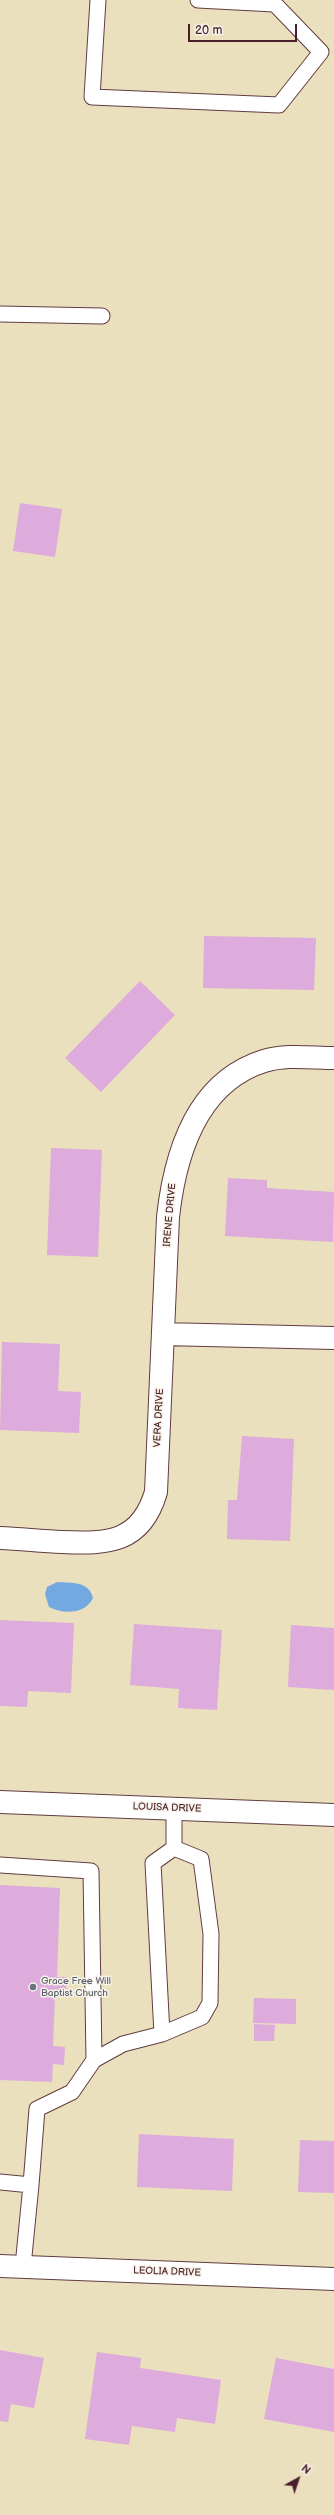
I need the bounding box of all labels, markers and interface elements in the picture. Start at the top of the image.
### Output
scale bar [190,16,299,42]
text: 20 m [195,23,222,38]
street label: IRENE DRIVE [161,1183,179,1247]
street label: VERA DRIVE [151,1388,167,1448]
street label: LOUISA DRIVE [132,1801,202,1815]
place label: Grace Free Will Baptist Church [41,1975,111,1998]
marker: Grace Free Will Baptist Church [28,1982,38,1992]
street label: LEOLIA DRIVE [133,2265,201,2279]
north arrow [278,2459,318,2499]
text: N [299,2462,313,2477]

